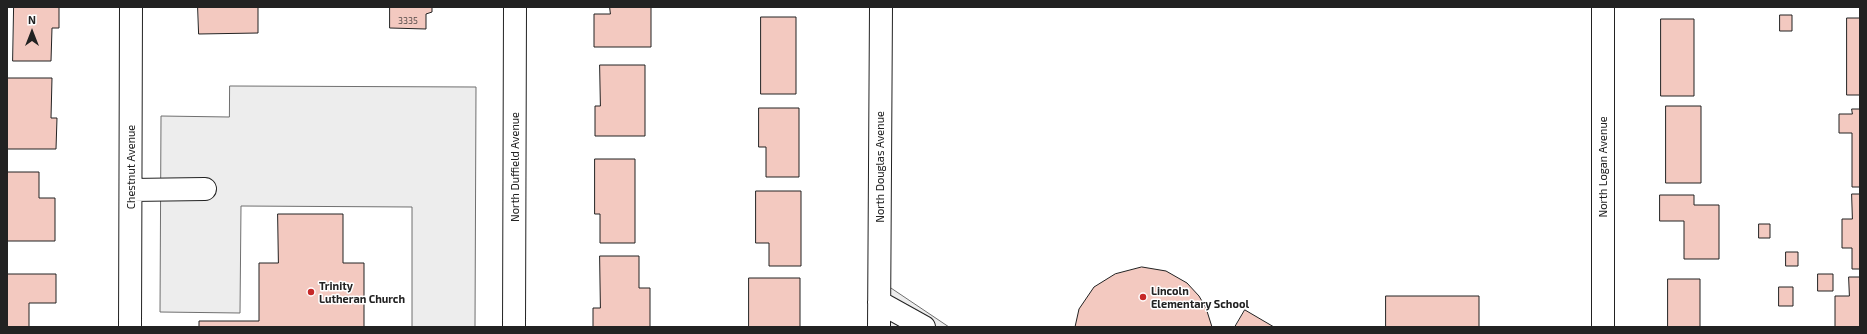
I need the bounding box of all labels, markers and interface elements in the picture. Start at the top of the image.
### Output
north arrow [12,12,52,52]
text: N [28,13,36,26]
house number: 3335 [398,16,418,26]
street label: North Douglas Avenue [873,111,887,223]
street label: North Duffield Avenue [508,112,522,222]
street label: North Logan Avenue [1596,116,1610,218]
street label: Chestnut Avenue [124,125,138,209]
place label: Trinity Lutheran Church [319,279,405,305]
place label: Lincoln Elementary School [1151,284,1249,310]
marker: Trinity Lutheran Church [306,287,316,297]
marker: Lincoln Elementary School [1138,292,1148,302]

